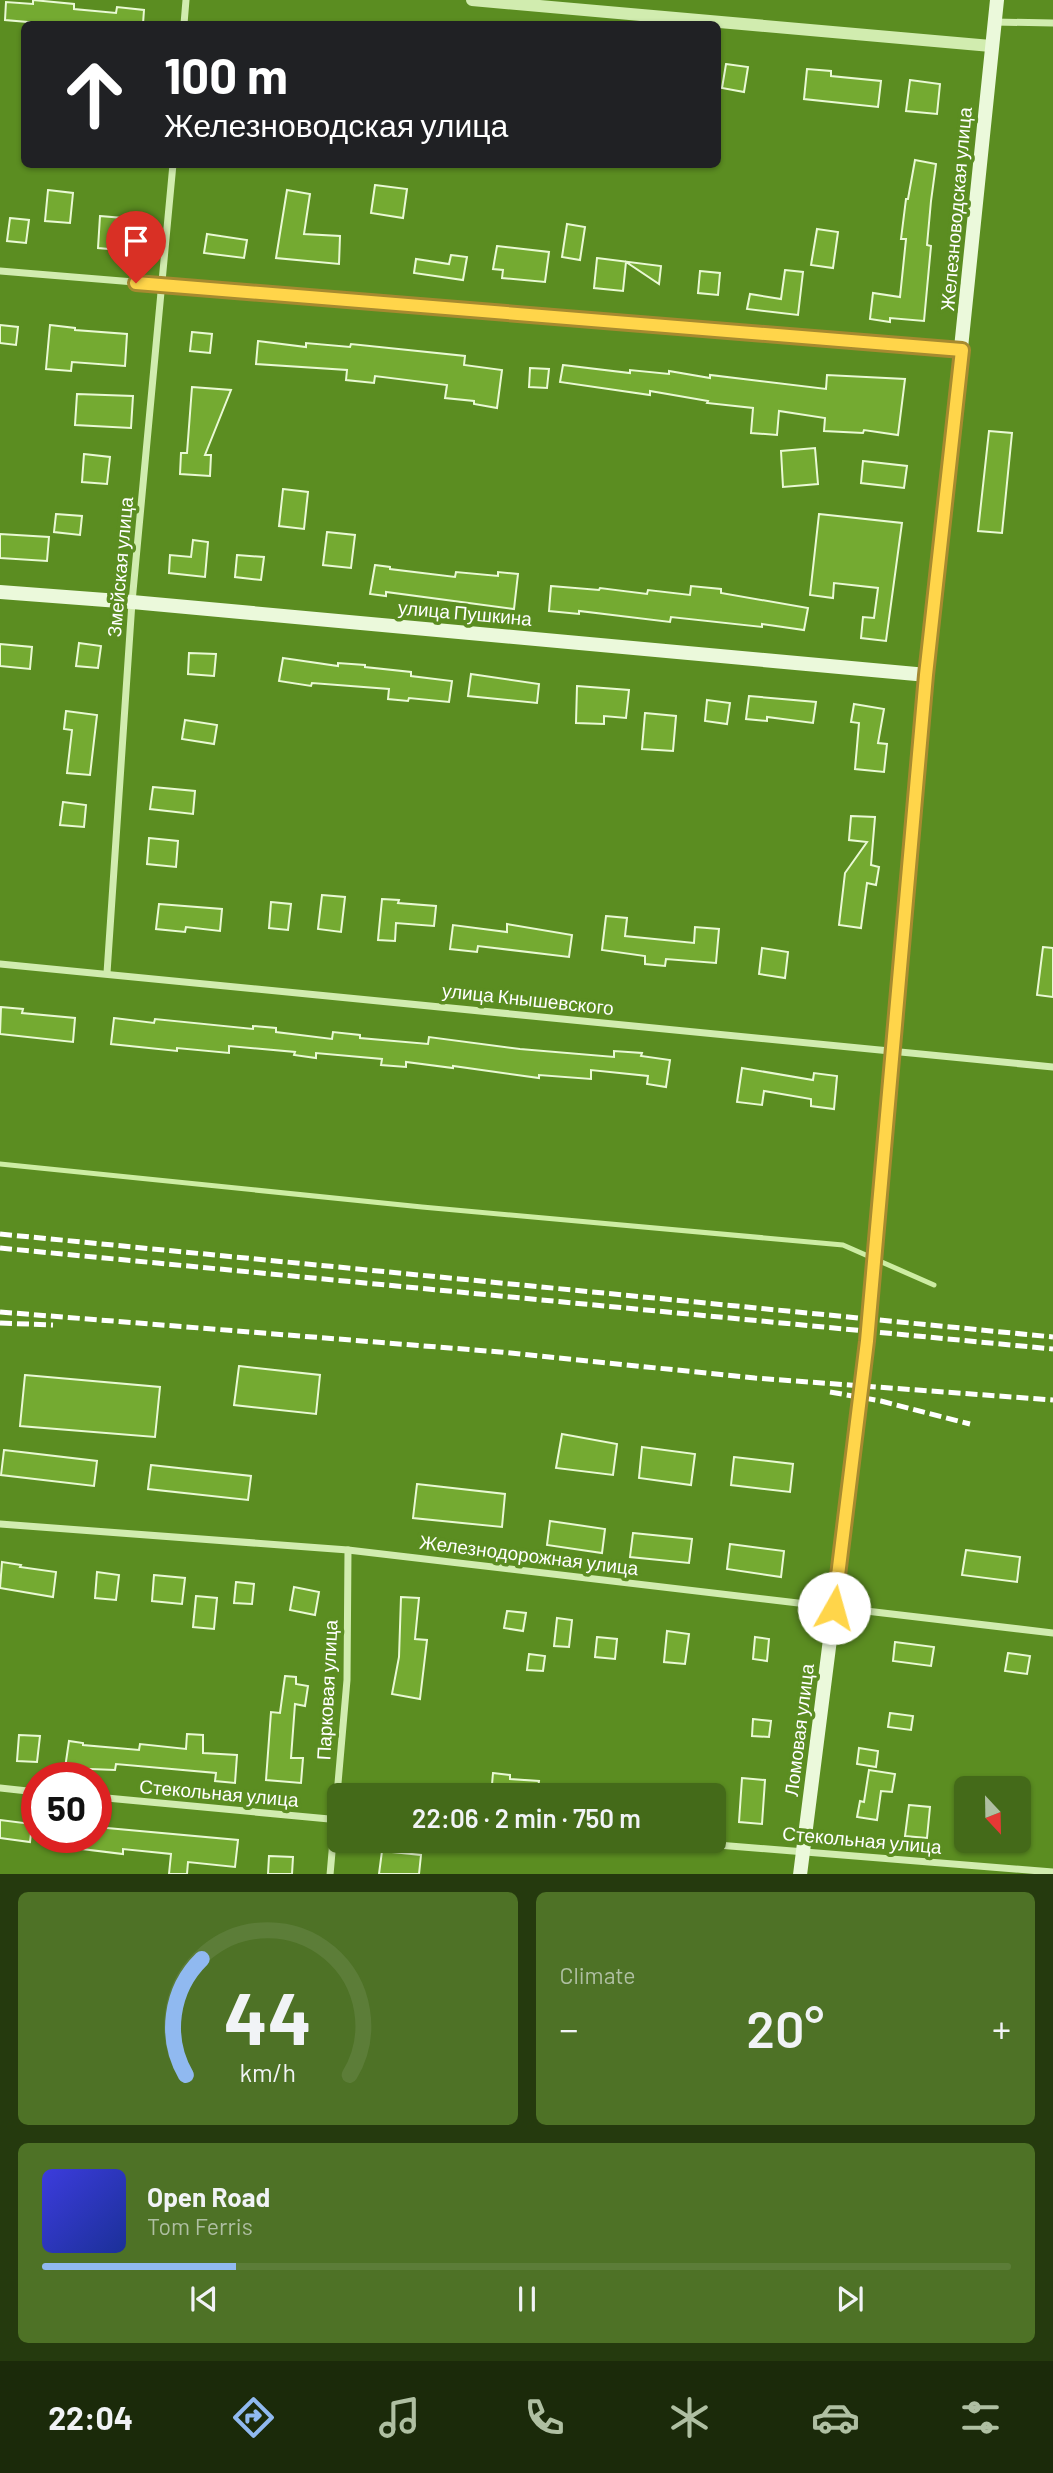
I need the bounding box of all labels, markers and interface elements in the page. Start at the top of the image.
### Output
text: 100 m [164,45,288,104]
icon: ahead [49,49,140,140]
text: Железноводская улица [164,105,508,143]
street label: Железноводская улица [935,106,976,312]
pin [106,211,166,283]
icon: arrive [117,222,155,260]
street label: Змейская улица [102,495,137,638]
street label: улица Пушкина [397,595,533,630]
street label: улица Кнышевского [441,978,615,1019]
street label: Железнодорожная улица [418,1530,640,1579]
position arrow [797,1571,871,1645]
street label: Парковая улица [311,1619,342,1761]
street label: Ломовая улица [779,1662,818,1798]
speed limit sign: 50 [21,1762,112,1853]
street label: Стекольная улица [138,1774,300,1811]
north arrow [954,1776,1031,1853]
map controls [954,1776,1031,1853]
text: 22:06 · 2 min · 750 m [412,1802,641,1833]
street label: Стекольная улица [781,1821,943,1858]
text: Climate [560,1961,636,1989]
text: 44 [224,1972,312,2060]
text: 20° [746,1996,824,2058]
text: − [560,2005,579,2051]
text: + [992,2005,1011,2051]
text: km/h [239,2056,296,2086]
text: Open Road [147,2181,270,2212]
text: Tom Ferris [147,2212,253,2240]
icon: previous [185,2280,223,2318]
icon: pause [508,2280,546,2318]
icon: next [831,2280,869,2318]
icon: directions [229,2393,278,2442]
icon: music [375,2393,424,2442]
icon: phone [520,2393,569,2442]
icon: climate [665,2393,714,2442]
icon: car [811,2393,860,2442]
icon: filters [956,2393,1005,2442]
text: 22:04 [48,2398,133,2436]

